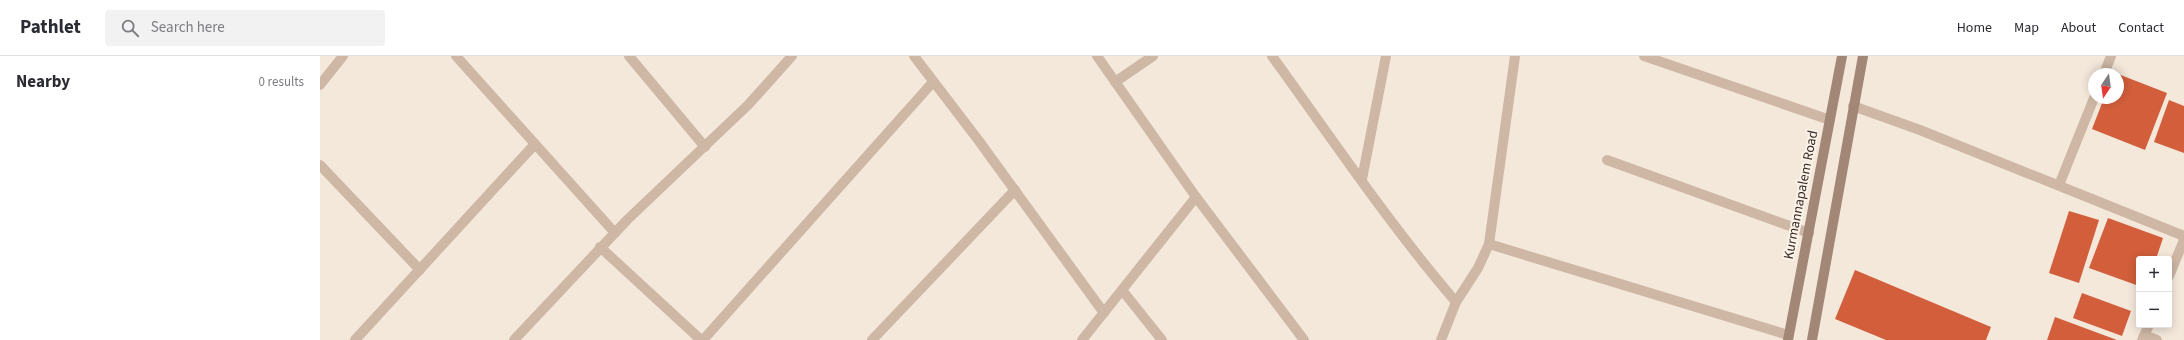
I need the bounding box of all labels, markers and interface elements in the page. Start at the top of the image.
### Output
search box [105,10,385,46]
text: Pathlet [20,14,81,41]
icon: search [119,17,141,39]
text: Search here [151,17,225,38]
text: Home [1957,18,1992,38]
text: Map [2014,18,2039,38]
text: About [2061,18,2096,38]
text: Contact [2118,18,2164,38]
north arrow [2088,68,2124,104]
text: Nearby [16,70,70,94]
text: 0 results [259,73,304,91]
street label: Kurmannapalem Road [1779,129,1823,261]
map controls [2136,256,2172,328]
button: + [2136,256,2172,292]
button: − [2136,292,2172,328]

